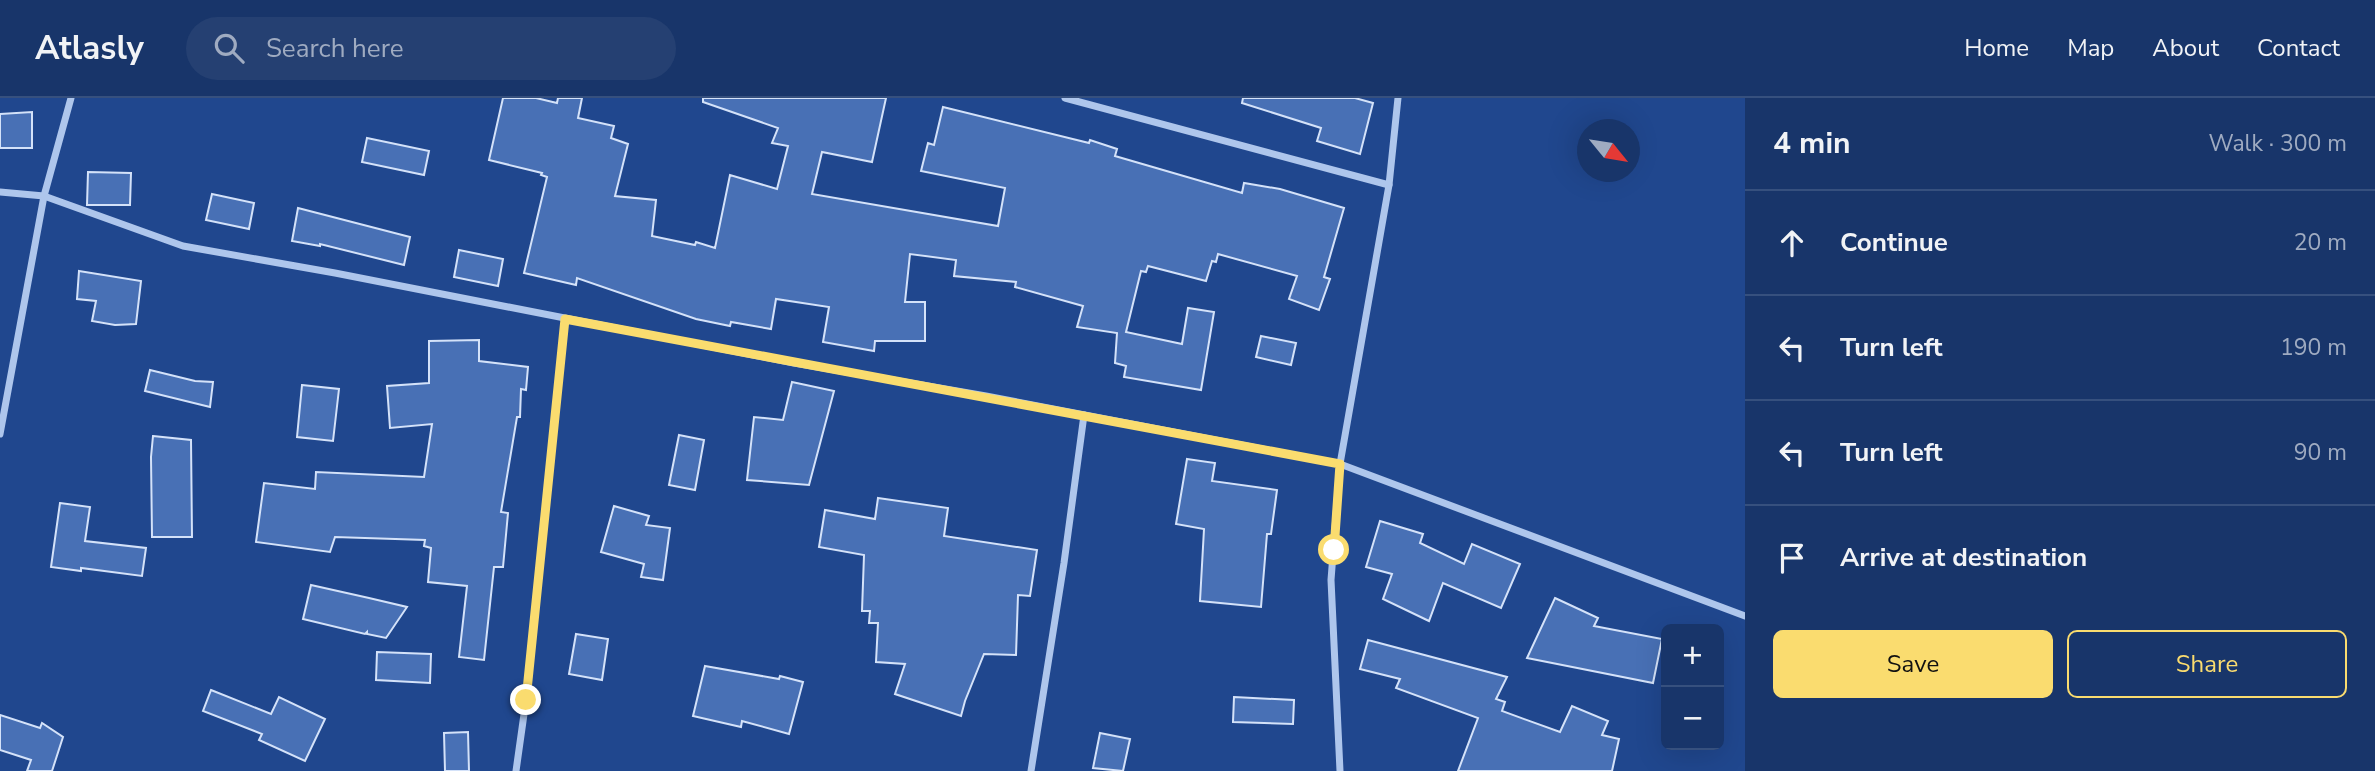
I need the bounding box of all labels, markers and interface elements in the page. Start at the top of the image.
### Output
search box [186,17,676,80]
text: Atlasly [35,26,144,71]
icon: search [210,29,248,67]
text: Search here [266,31,404,66]
text: Home [1964,32,2029,64]
text: Map [2067,32,2114,64]
text: About [2152,32,2219,64]
text: Contact [2257,32,2340,64]
north arrow [1577,119,1640,182]
text: 4 min [1773,123,1851,164]
text: Walk · 300 m [2208,128,2347,159]
icon: ahead [1773,224,1811,262]
text: Continue [1840,225,1948,260]
text: 20 m [2294,227,2347,258]
icon: left [1773,329,1811,367]
text: Turn left [1840,330,1943,365]
text: 190 m [2280,332,2347,363]
icon: left [1773,434,1811,472]
text: Turn left [1840,435,1943,470]
text: 90 m [2294,437,2347,468]
route start [1318,534,1349,565]
icon: arrive [1773,539,1811,577]
text: Arrive at destination [1840,540,2087,575]
map controls [1661,624,1724,750]
button: + [1661,624,1724,687]
button: Save [1773,630,2053,698]
button: Share [2067,630,2347,698]
route end [510,684,541,715]
button: − [1661,687,1724,750]

